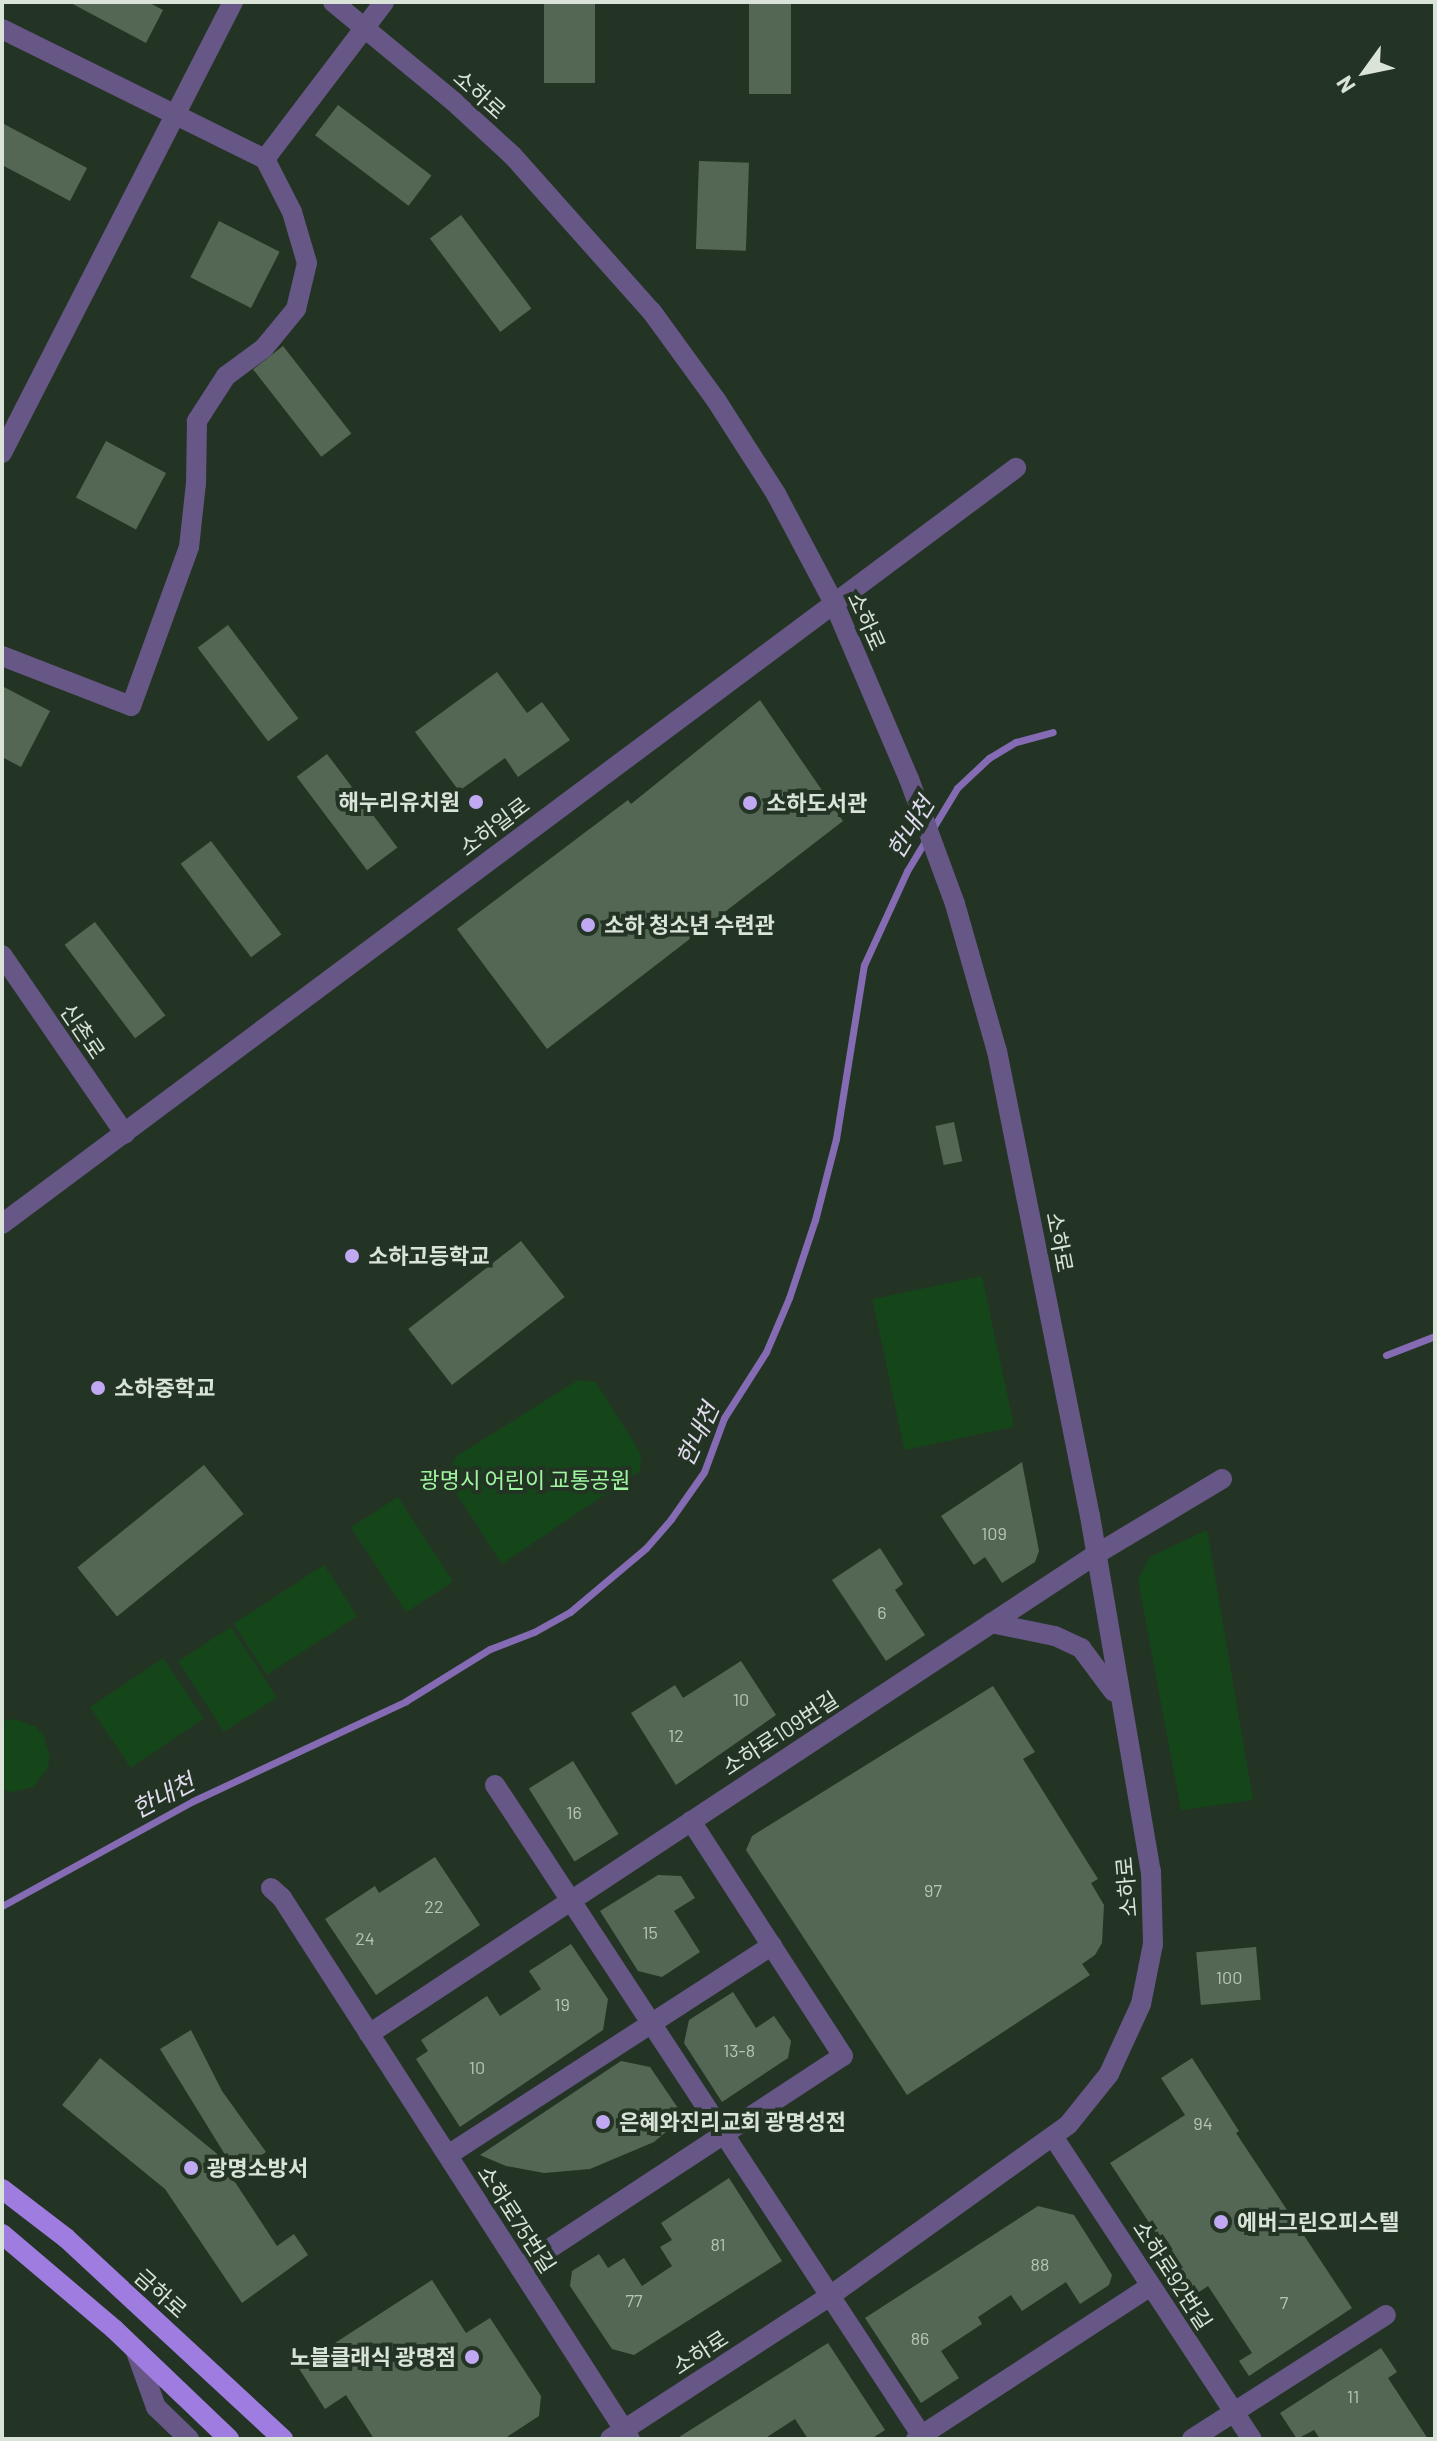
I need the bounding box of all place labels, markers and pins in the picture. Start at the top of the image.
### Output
place label: 해누리유치원 [339,789,460,815]
place label: 소하도서관 [766,790,867,816]
marker: 해누리유치원 [467,793,485,811]
marker: 소하도서관 [741,794,759,812]
place label: 소하 청소년 수련관 [604,912,775,938]
marker: 소하 청소년 수련관 [579,916,597,934]
place label: 소하고등학교 [368,1243,489,1269]
marker: 소하고등학교 [343,1247,361,1265]
place label: 소하중학교 [114,1375,215,1401]
marker: 소하중학교 [89,1379,107,1397]
place label: 은혜와진리교회 광명성전 [619,2109,846,2135]
marker: 은혜와진리교회 광명성전 [594,2113,612,2131]
place label: 광명소방서 [207,2155,308,2181]
marker: 광명소방서 [182,2159,200,2177]
place label: 에버그린오피스텔 [1237,2209,1399,2235]
marker: 에버그린오피스텔 [1212,2213,1230,2231]
place label: 노블클래식 광명점 [290,2344,456,2370]
marker: 노블클래식 광명점 [463,2348,481,2366]

